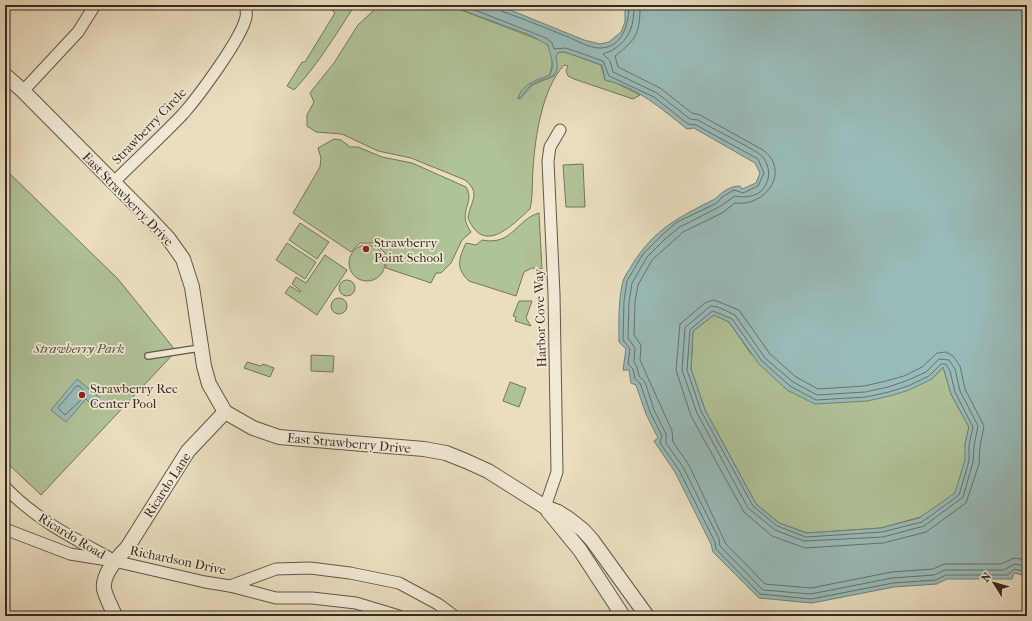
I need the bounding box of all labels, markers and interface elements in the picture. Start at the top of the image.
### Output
street label: Strawberry Circle [109,84,189,167]
street label: East Strawberry Drive [79,149,177,249]
place label: Strawberry Point School [374,235,443,265]
marker: Strawberry Point School [361,244,371,254]
street label: Harbor Cove Way [531,267,549,368]
park label: Strawberry Park [33,341,125,356]
place label: Strawberry Rec Center Pool [90,381,178,411]
marker: Strawberry Rec Center Pool [77,390,87,400]
street label: East Strawberry Drive [286,430,412,456]
street label: Ricardo Lane [140,449,194,520]
street label: Ricardo Road [36,510,109,562]
street label: Richardson Drive [129,542,228,578]
north arrow [974,563,1014,603]
text: N [979,570,995,585]

